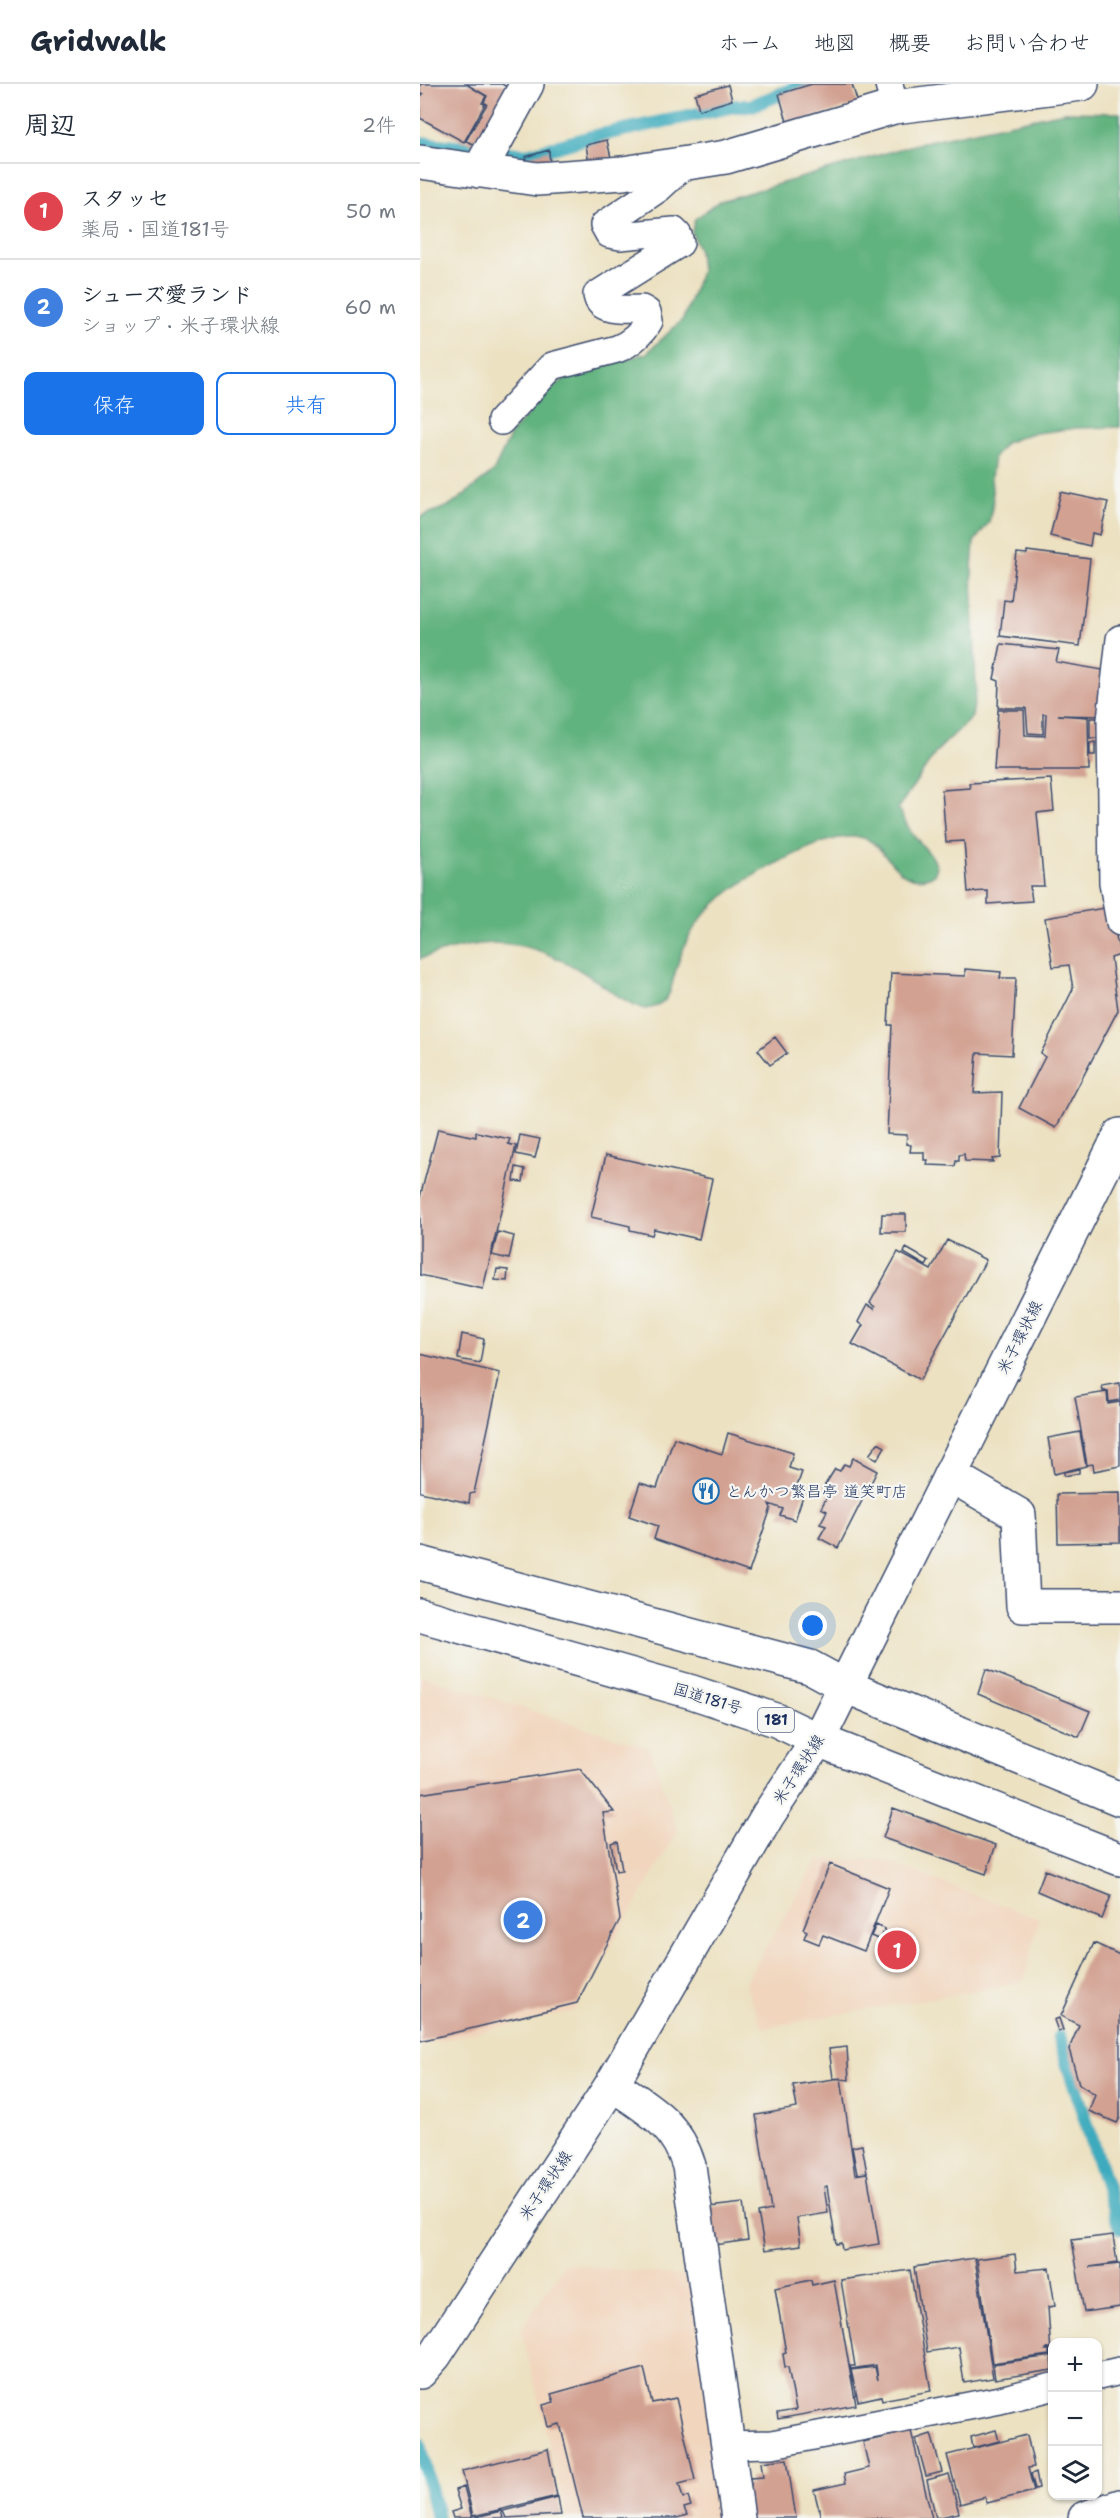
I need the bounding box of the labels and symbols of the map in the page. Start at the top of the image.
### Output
street label: 米子環状線 [992,1297,1047,1378]
restaurant icon: とんかつ繁昌亭 道笑町店 [691,1476,721,1506]
place label: とんかつ繁昌亭 道笑町店 [726,1481,907,1502]
your location [798,1611,827,1640]
street label: 国道181号 [671,1678,745,1719]
road number: 181 [758,1708,794,1732]
street label: 米子環状線 [768,1730,829,1809]
pin: 2 [504,1898,542,1942]
pin: 1 [878,1928,916,1972]
street label: 米子環状線 [514,2146,576,2224]

